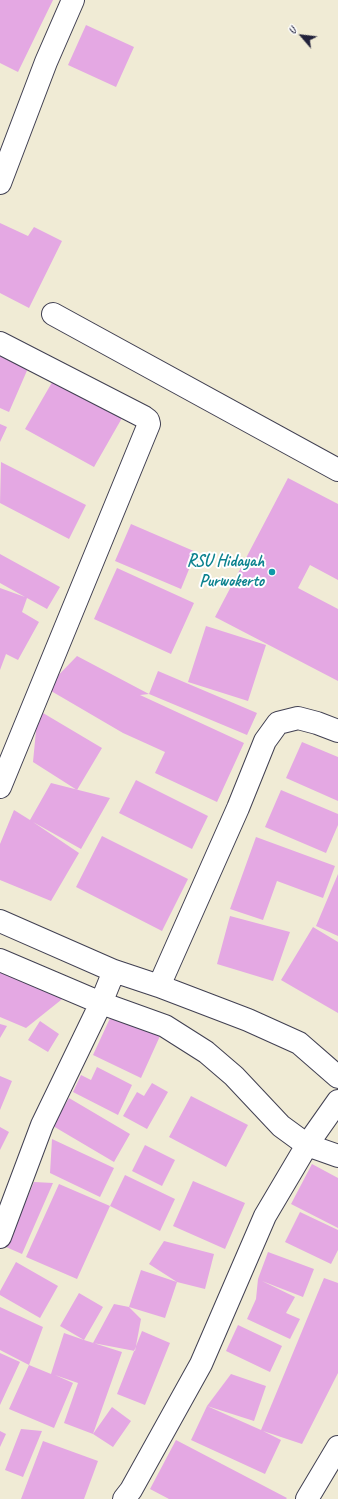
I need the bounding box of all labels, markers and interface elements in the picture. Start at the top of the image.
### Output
north arrow [282,16,322,56]
text: U [284,25,299,36]
place label: RSU Hidayah Purwokerto [187,552,264,592]
marker: RSU Hidayah Purwokerto [267,567,277,577]

